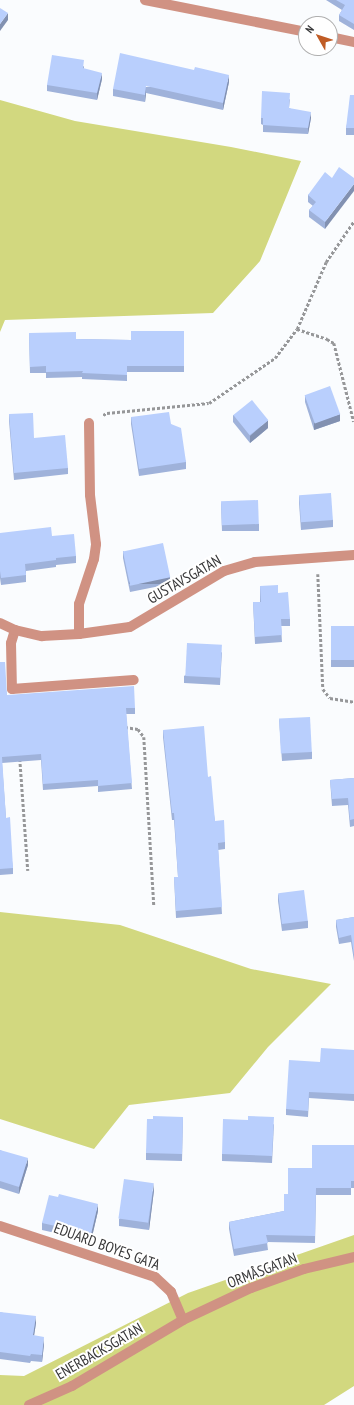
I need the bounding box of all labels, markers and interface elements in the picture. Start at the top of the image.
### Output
north arrow [298,16,338,56]
text: N [302,22,317,36]
street label: GUSTAVSGATAN [144,551,224,607]
street label: EDUARD BOYES GATA [51,1218,163,1274]
street label: ORMÅSGATAN [225,1248,299,1292]
street label: ENERBACKSGATAN [52,1319,146,1383]

